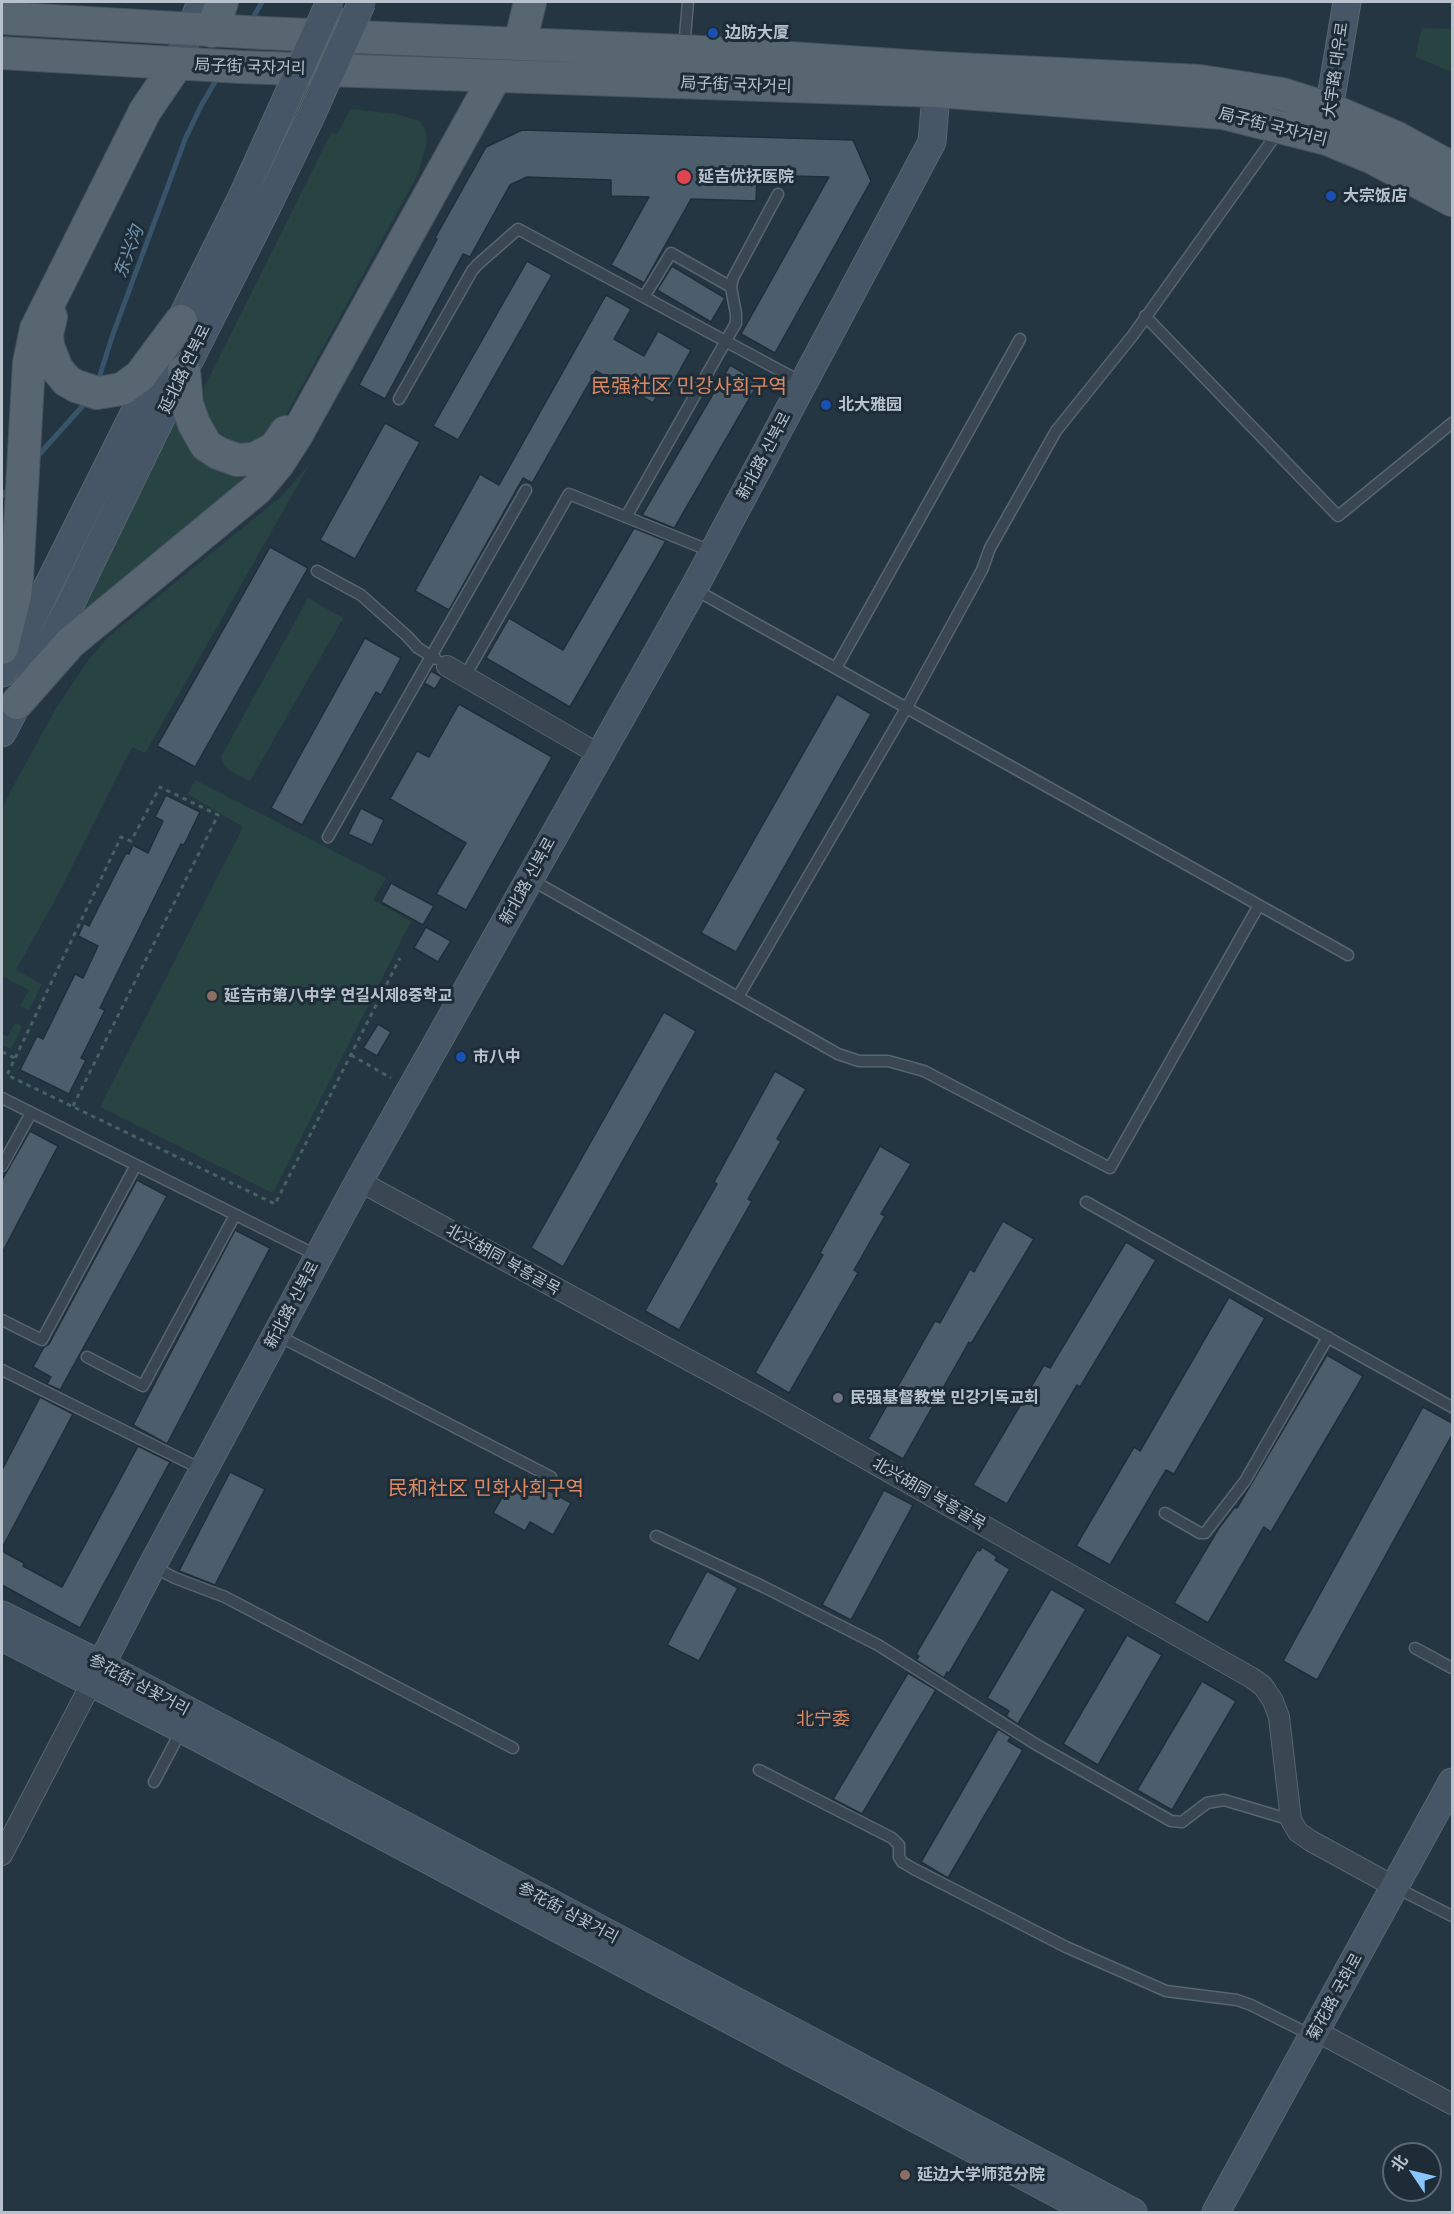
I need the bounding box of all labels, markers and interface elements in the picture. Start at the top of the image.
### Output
street label: 大宇路 대우로 [1320,21,1352,119]
place label: 边防大厦 [725,23,789,43]
marker: 边防大厦 [706,26,720,40]
street label: 局子街 국자거리 [194,55,306,79]
street label: 局子街 국자거리 [680,73,792,97]
street label: 局子街 국자거리 [1217,104,1329,150]
place label: 延吉优抚医院 [698,167,794,187]
marker: 延吉优抚医院 [675,168,693,186]
place label: 大宗饭店 [1343,186,1407,206]
marker: 大宗饭店 [1324,189,1338,203]
water label: 东兴沟 [110,223,148,281]
street label: 延北路 연북로 [155,321,215,417]
district label: 民强社区 민강사회구역 [591,375,787,399]
place label: 北大雅园 [838,395,902,415]
marker: 北大雅园 [819,398,833,412]
street label: 新北路 신북로 [733,409,795,503]
street label: 新北路 신북로 [496,834,560,928]
place label: 延吉市第八中学 연길시제8중학교 [224,986,452,1006]
marker: 延吉市第八中学 연길시제8중학교 [205,989,219,1003]
place label: 市八中 [473,1047,521,1067]
marker: 市八中 [454,1050,468,1064]
street label: 北兴胡同 북흥골목 [443,1221,563,1299]
street label: 新北路 신북로 [261,1258,323,1352]
place label: 民强基督教堂 민강기독교회 [850,1388,1039,1408]
marker: 民强基督教堂 민강기독교회 [831,1391,845,1405]
street label: 北兴胡同 북흥골목 [869,1454,989,1534]
district label: 民和社区 민화사회구역 [388,1477,584,1501]
street label: 参花街 삼꽃거리 [85,1650,193,1720]
district label: 北宁委 [796,1709,850,1731]
street label: 参花街 삼꽃거리 [514,1878,622,1948]
street label: 菊花路 국화로 [1303,1950,1367,2044]
north arrow [1382,2142,1442,2202]
text: 北 [1386,2151,1412,2175]
place label: 延边大学师范分院 [917,2165,1045,2185]
marker: 延边大学师范分院 [898,2168,912,2182]

